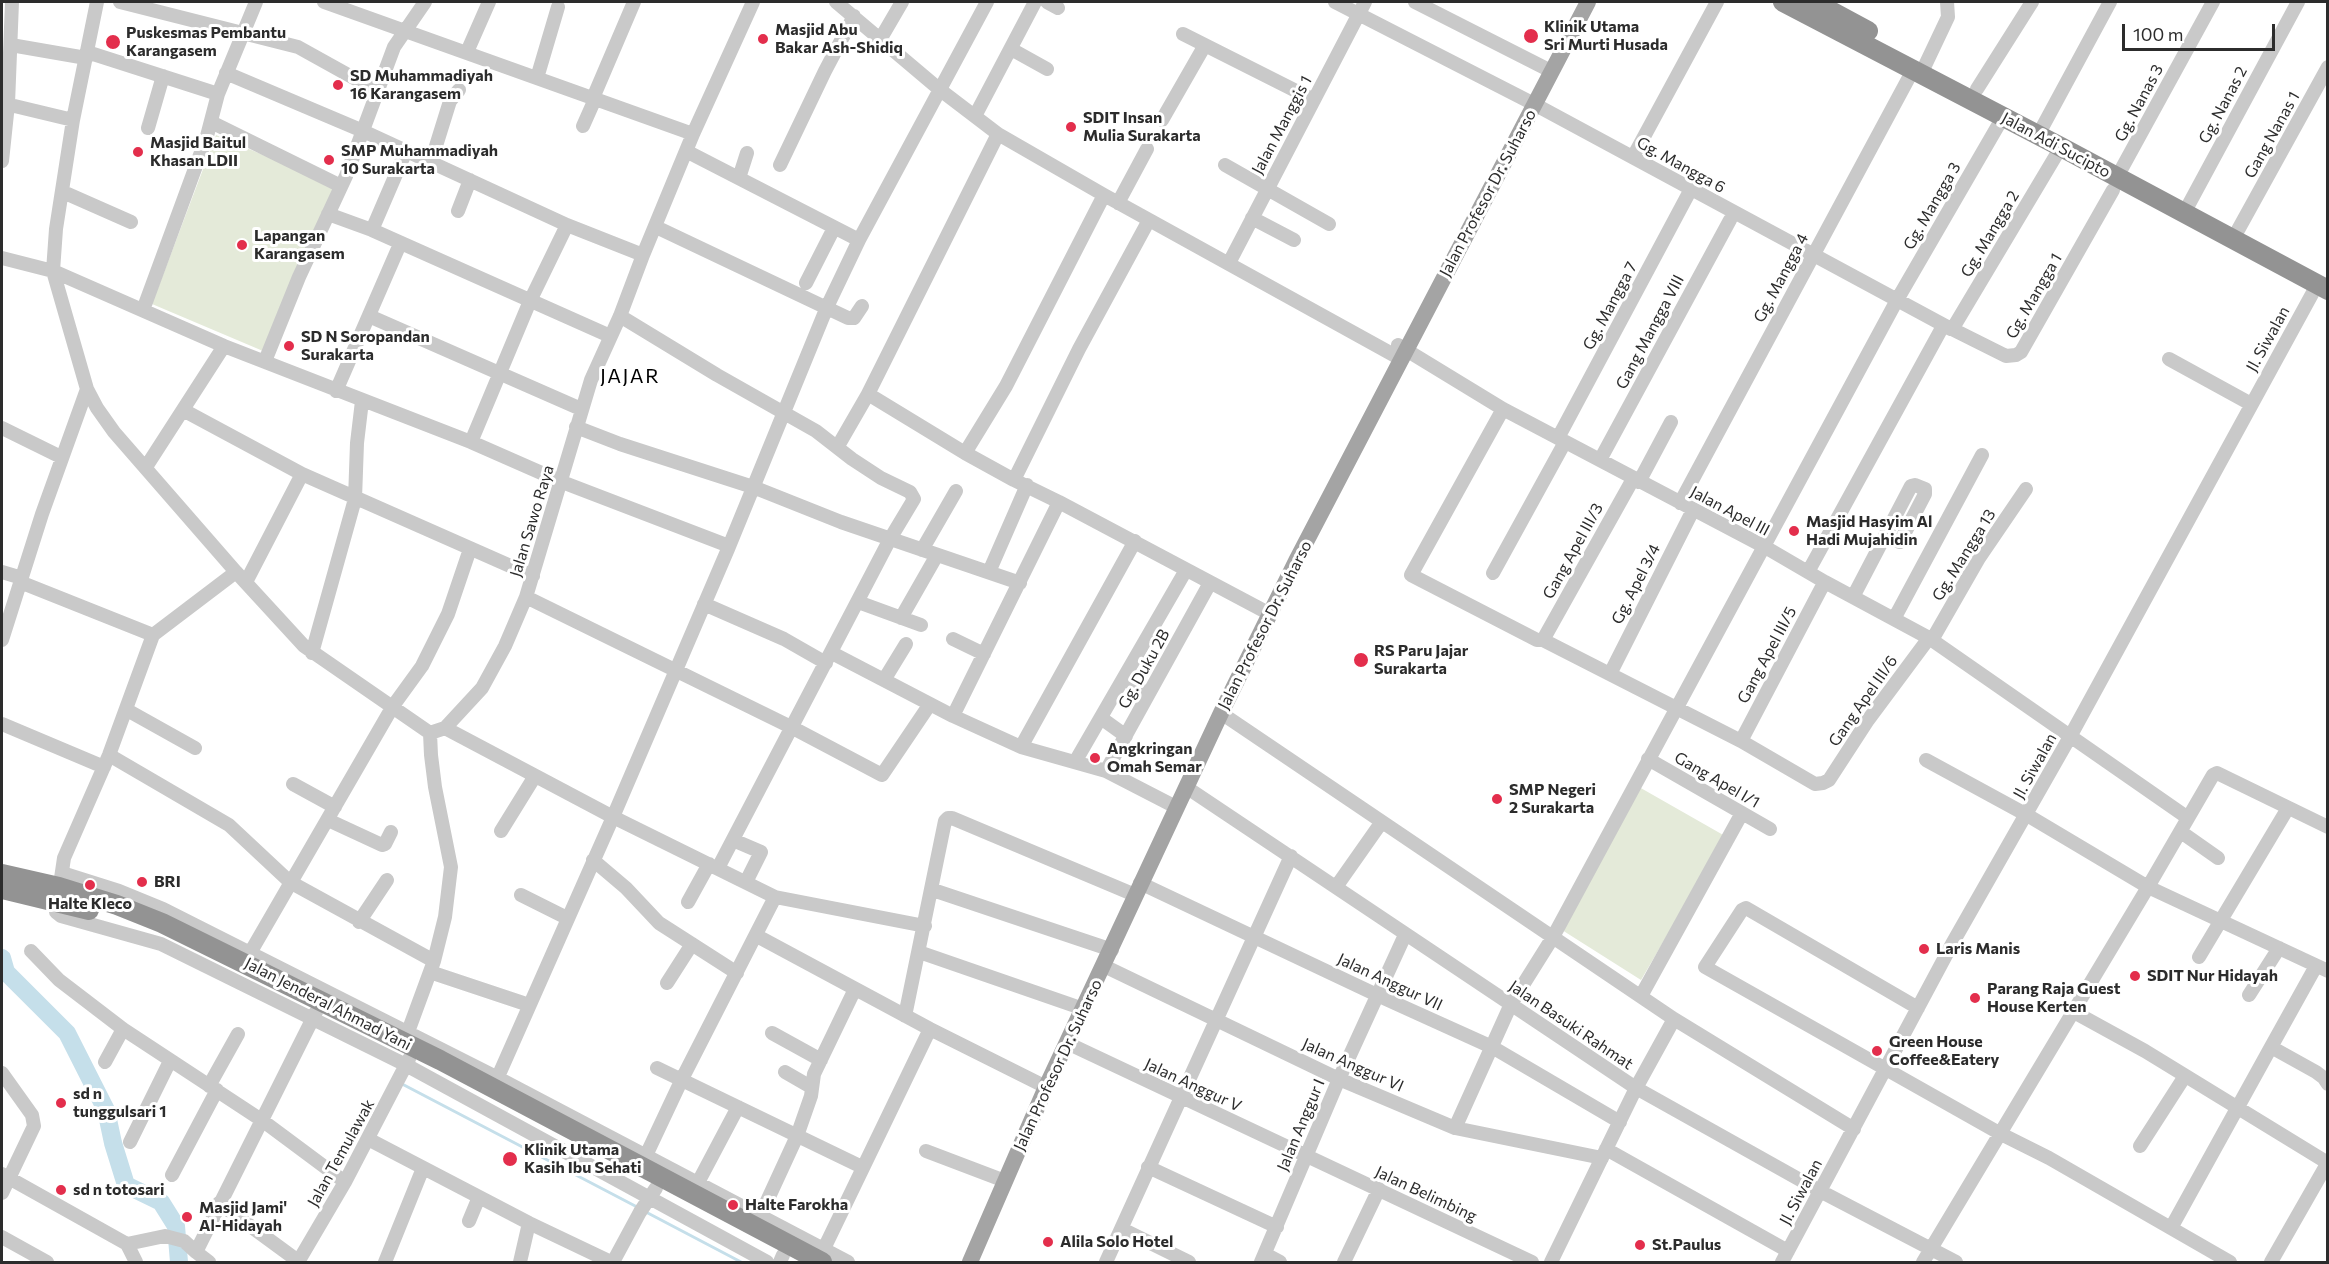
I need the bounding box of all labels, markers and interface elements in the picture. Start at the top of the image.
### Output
scale bar [2125,12,2278,50]
place label: Klinik Utama Sri Murti Husada [1544,17,1668,55]
place label: Masjid Abu Bakar Ash-Shidiq [775,20,903,58]
place label: Puskesmas Pembantu Karangasem [126,23,286,61]
text: 100 m [2133,23,2183,45]
marker: Klinik Utama Sri Murti Husada [1522,27,1540,45]
marker: Masjid Abu Bakar Ash-Shidiq [756,32,770,46]
marker: Puskesmas Pembantu Karangasem [104,33,122,51]
street label: Gg. Nanas 3 [2111,61,2167,145]
street label: Gg. Nanas 2 [2195,63,2251,147]
place label: SD Muhammadiyah 16 Karangasem [350,66,493,104]
street label: Jalan Manggis 1 [1248,72,1316,178]
marker: SD Muhammadiyah 16 Karangasem [331,78,345,92]
street label: Gang Nanas 1 [2240,88,2304,182]
street label: Jalan Profesor Dr. Suharso [1436,106,1540,280]
place label: SDIT Insan Mulia Surakarta [1083,108,1201,146]
street label: Jalan Adi Sucipto [1998,108,2114,182]
marker: SDIT Insan Mulia Surakarta [1064,120,1078,134]
place label: Masjid Baitul Khasan LDII [150,133,246,171]
street label: Gg. Mangga 6 [1633,133,1729,197]
place label: SMP Muhammadiyah 10 Surakarta [341,141,498,179]
marker: Masjid Baitul Khasan LDII [131,145,145,159]
marker: SMP Muhammadiyah 10 Surakarta [322,153,336,167]
street label: Gg. Mangga 3 [1899,159,1965,253]
street label: Gg. Mangga 2 [1957,187,2023,281]
place label: Lapangan Karangasem [254,226,345,264]
street label: Gg. Mangga 4 [1749,230,1813,326]
marker: Lapangan Karangasem [235,238,249,252]
street label: Gg. Mangga 1 [2002,250,2066,342]
street label: Gg. Mangga 7 [1579,259,1641,353]
street label: Gang Mangga VIII [1612,272,1688,392]
street label: Jl. Siwalan [2242,303,2294,375]
place label: SD N Soropandan Surakarta [301,327,430,365]
marker: SD N Soropandan Surakarta [282,339,296,353]
district label: JAJAR [600,364,660,388]
street label: Jalan Sawo Raya [506,463,558,579]
street label: Jalan Apel III [1687,482,1773,540]
street label: Gang Apel III/3 [1539,500,1607,602]
street label: Gg. Mangga 13 [1928,506,2000,604]
place label: Masjid Hasyim Al Hadi Mujahidin [1806,512,1932,550]
marker: Masjid Hasyim Al Hadi Mujahidin [1787,524,1801,538]
street label: Jalan Profesor Dr. Suharso [1214,537,1316,713]
street label: Gg. Apel 3/4 [1608,541,1664,627]
street label: Gang Apel III/5 [1733,603,1801,707]
street label: Gg. Duku 2B [1114,626,1174,712]
place label: RS Paru Jajar Surakarta [1374,641,1468,679]
marker: RS Paru Jajar Surakarta [1352,651,1370,669]
street label: Gang Apel III/6 [1824,652,1902,750]
street label: Jl. Siwalan [2009,730,2061,802]
place label: Angkringan Omah Semar [1107,739,1202,777]
street label: Gang Apel I/1 [1671,748,1763,812]
marker: Angkringan Omah Semar [1088,751,1102,765]
place label: SMP Negeri 2 Surakarta [1509,780,1596,818]
marker: SMP Negeri 2 Surakarta [1490,792,1504,806]
place label: BRI [154,872,181,892]
marker: BRI [135,875,149,889]
marker: Halte Kleco [83,878,97,892]
place label: Halte Kleco [48,894,132,914]
place label: Laris Manis [1936,939,2020,959]
marker: Laris Manis [1917,942,1931,956]
street label: Jalan Anggur VII [1334,949,1446,1015]
street label: Jalan Jenderal Ahmad Yani [241,954,415,1054]
place label: SDIT Nur Hidayah [2147,966,2278,986]
marker: SDIT Nur Hidayah [2128,969,2142,983]
street label: Jalan Profesor Dr. Suharso [1010,976,1106,1154]
street label: Jalan Basuki Rahmat [1505,976,1637,1074]
place label: Parang Raja Guest House Kerten [1987,979,2120,1017]
marker: Parang Raja Guest House Kerten [1968,991,1982,1005]
place label: Green House Coffee&Eatery [1889,1032,1999,1070]
street label: Jalan Anggur VI [1299,1034,1407,1096]
marker: Green House Coffee&Eatery [1870,1044,1884,1058]
street label: Jalan Anggur V [1142,1054,1244,1116]
street label: Jalan Anggur I [1273,1076,1329,1174]
place label: sd n tunggulsari 1 [73,1084,166,1122]
marker: sd n tunggulsari 1 [54,1096,68,1110]
street label: Jalan Temulawak [304,1096,378,1210]
place label: Klinik Utama Kasih Ibu Sehati [524,1140,641,1178]
marker: Klinik Utama Kasih Ibu Sehati [501,1150,519,1168]
street label: Jl. Siwalan [1776,1156,1826,1228]
street label: Jalan Belimbing [1372,1162,1480,1226]
place label: sd n totosari [73,1180,164,1200]
marker: sd n totosari [54,1183,68,1197]
place label: Halte Farokha [745,1195,848,1215]
place label: Masjid Jami' Al-Hidayah [199,1198,287,1236]
marker: Halte Farokha [726,1198,740,1212]
marker: Masjid Jami' Al-Hidayah [180,1210,194,1224]
place label: Alila Solo Hotel [1060,1232,1173,1252]
marker: Alila Solo Hotel [1041,1235,1055,1249]
place label: St.Paulus [1652,1235,1721,1255]
marker: St.Paulus [1633,1238,1647,1252]

